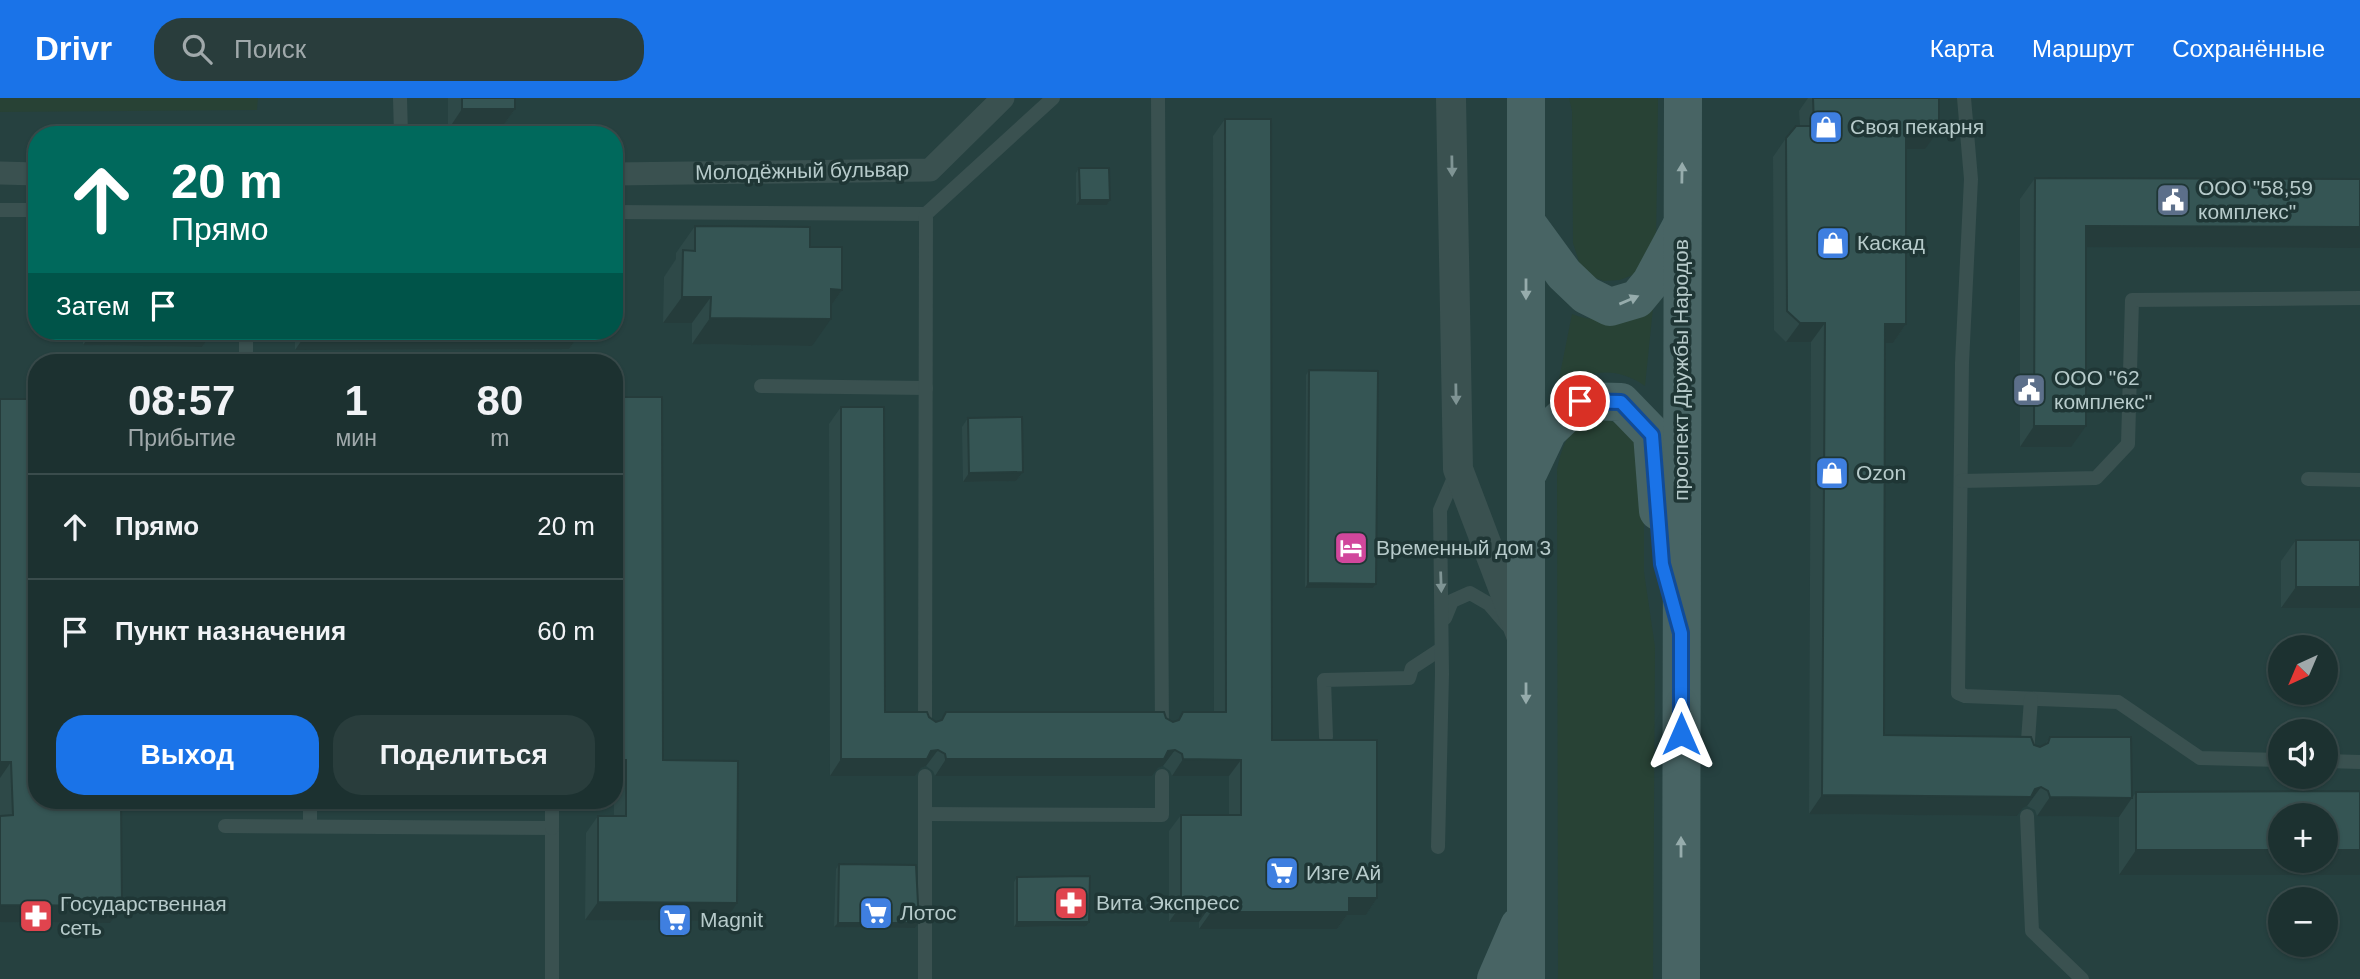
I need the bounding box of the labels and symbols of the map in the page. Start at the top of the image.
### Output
shop icon: Своя пекарня [1807,108,1845,146]
place label: Своя пекарня [1850,115,1984,138]
one-way arrow [1446,155,1458,177]
street label: Молодёжный бульвар [695,157,909,184]
one-way arrow [1676,161,1688,183]
place label: ООО "58,59 комплекс" [2198,176,2313,223]
public building icon: ООО "58,59 комплекс" [2154,181,2192,219]
shop icon: Каскад [1814,224,1852,262]
place label: Каскад [1857,231,1925,254]
street label: проспект Дружбы Народов [1669,239,1692,501]
one-way arrow [1520,278,1532,300]
one-way arrow [1619,294,1639,306]
place label: ООО "62 комплекс" [2054,366,2152,413]
pin [1550,371,1610,431]
public building icon: ООО "62 комплекс" [2010,371,2048,409]
one-way arrow [1450,383,1462,405]
shop icon: Ozon [1813,454,1851,492]
place label: Ozon [1856,461,1906,484]
hotel icon: Временный дом 3 [1332,529,1370,567]
place label: Временный дом 3 [1376,536,1551,559]
one-way arrow [1435,572,1446,594]
north arrow [2268,635,2338,705]
one-way arrow [1520,682,1532,704]
position arrow [1644,697,1718,771]
one-way arrow [1675,836,1687,858]
supermarket icon: Изге Ай [1263,854,1301,892]
place label: Изге Ай [1306,861,1381,884]
pharmacy icon: Вита Экспресс [1052,884,1090,922]
place label: Вита Экспресс [1096,891,1239,914]
place label: Государственная сеть [60,892,227,939]
supermarket icon: Лотос [857,894,895,932]
pharmacy icon: Государственная сеть [17,897,55,935]
supermarket icon: Magnit [656,901,694,939]
place label: Лотос [900,901,957,924]
place label: Magnit [700,908,763,931]

